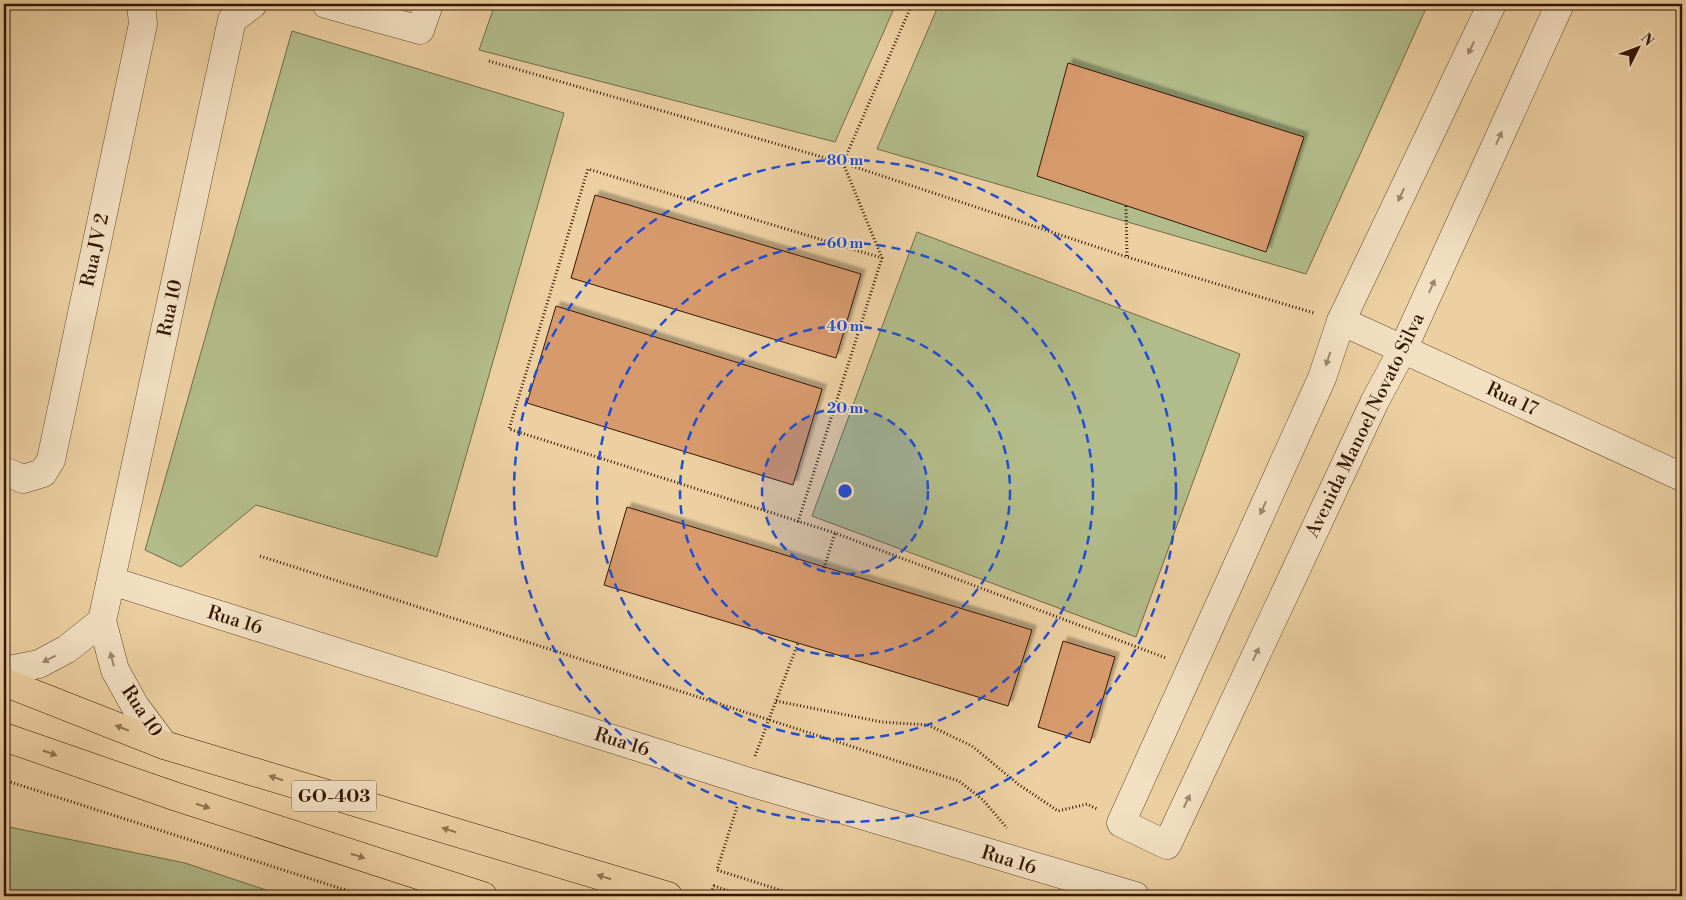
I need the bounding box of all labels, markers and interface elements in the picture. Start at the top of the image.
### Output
north arrow [1614,22,1664,72]
text: N [1637,30,1657,50]
one-way arrow [1466,41,1474,55]
one-way arrow [1495,131,1503,145]
text: 80 m [827,151,864,170]
one-way arrow [1397,187,1405,202]
street label: Rua JV 2 [76,211,114,289]
text: 60 m [827,234,864,253]
street label: Rua 10 [152,277,188,339]
one-way arrow [1428,279,1436,293]
street label: Avenida Manoel Novato Silva [1300,309,1430,542]
text: 40 m [826,317,864,336]
one-way arrow [1324,352,1332,367]
street label: Rua 17 [1482,377,1542,422]
text: 20 m [827,399,864,418]
centre of rings [836,482,854,500]
one-way arrow [1259,501,1267,515]
street label: Rua 16 [204,600,266,640]
one-way arrow [1253,647,1261,661]
one-way arrow [108,651,116,666]
one-way arrow [41,655,56,663]
street label: Rua 10 [116,680,168,742]
street label: Rua 16 [591,722,653,762]
one-way arrow [114,724,129,732]
one-way arrow [43,749,58,757]
one-way arrow [269,774,284,782]
road number: GO-403 [292,780,376,811]
one-way arrow [1184,794,1192,808]
one-way arrow [196,803,211,810]
one-way arrow [441,826,456,834]
street label: Rua 16 [978,840,1040,880]
one-way arrow [351,852,366,860]
one-way arrow [597,873,612,881]

